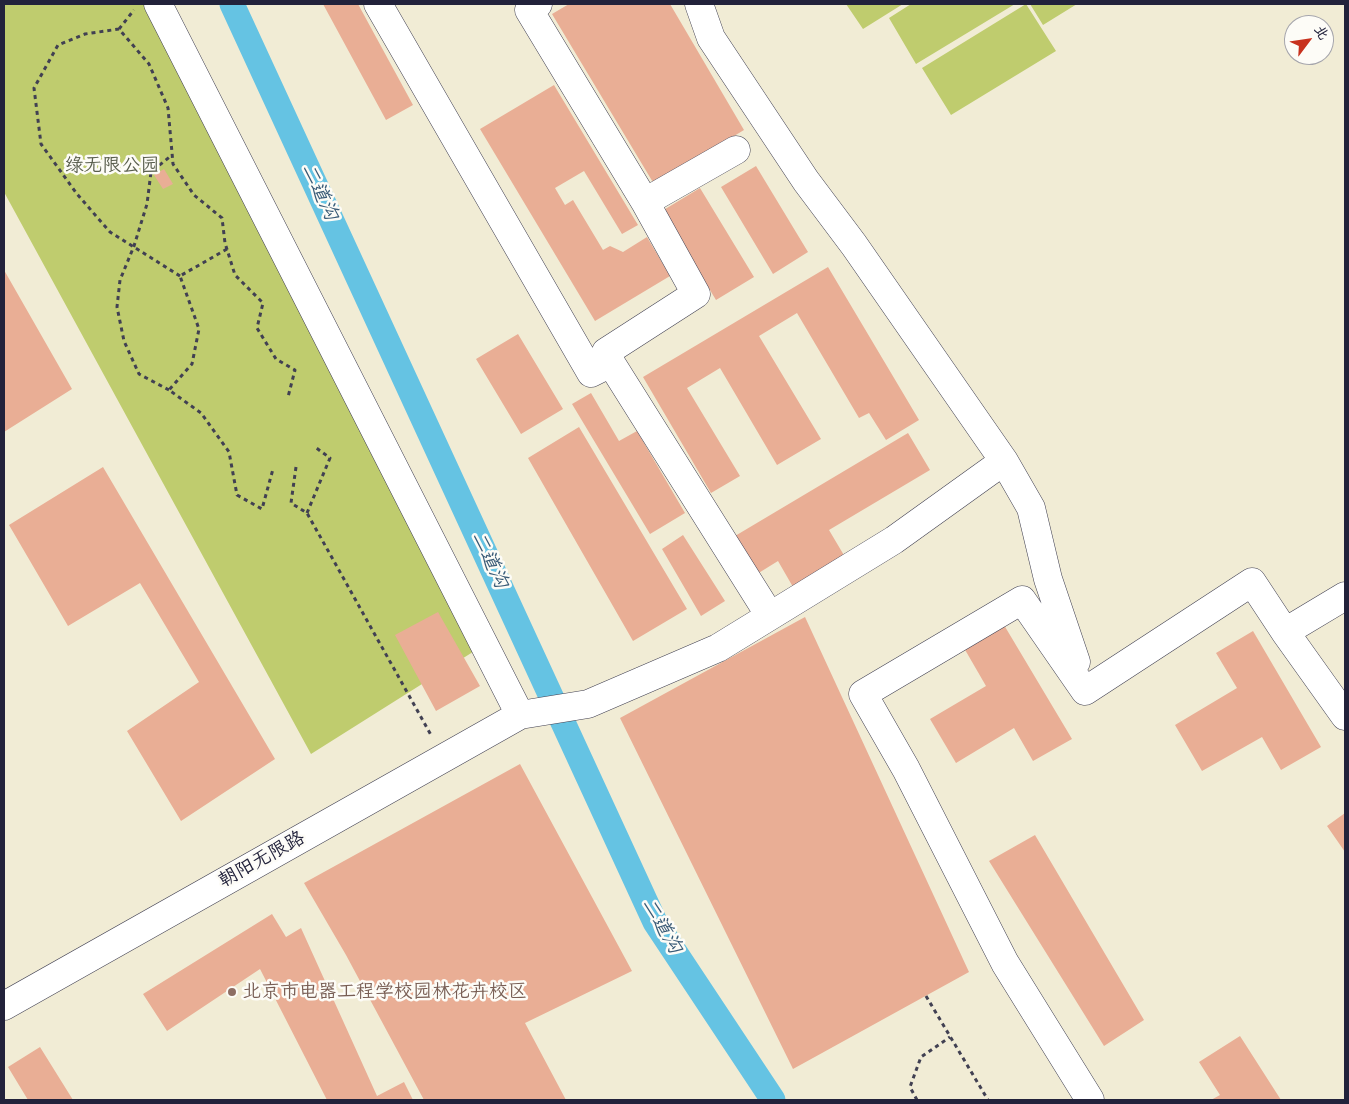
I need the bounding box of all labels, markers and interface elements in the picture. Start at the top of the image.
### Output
north arrow [1284,15,1334,65]
text: 北 [1311,22,1332,43]
park label: 绿无限公园 [65,155,159,177]
water label: 二道沟 [295,160,343,224]
water label: 二道沟 [465,528,513,592]
street label: 朝阳无限路 [215,827,309,893]
water label: 二道沟 [636,894,686,958]
place label: 北京市电器工程学校园林花卉校区 [242,981,527,1003]
marker: 北京市电器工程学校园林花卉校区 [226,986,238,998]

